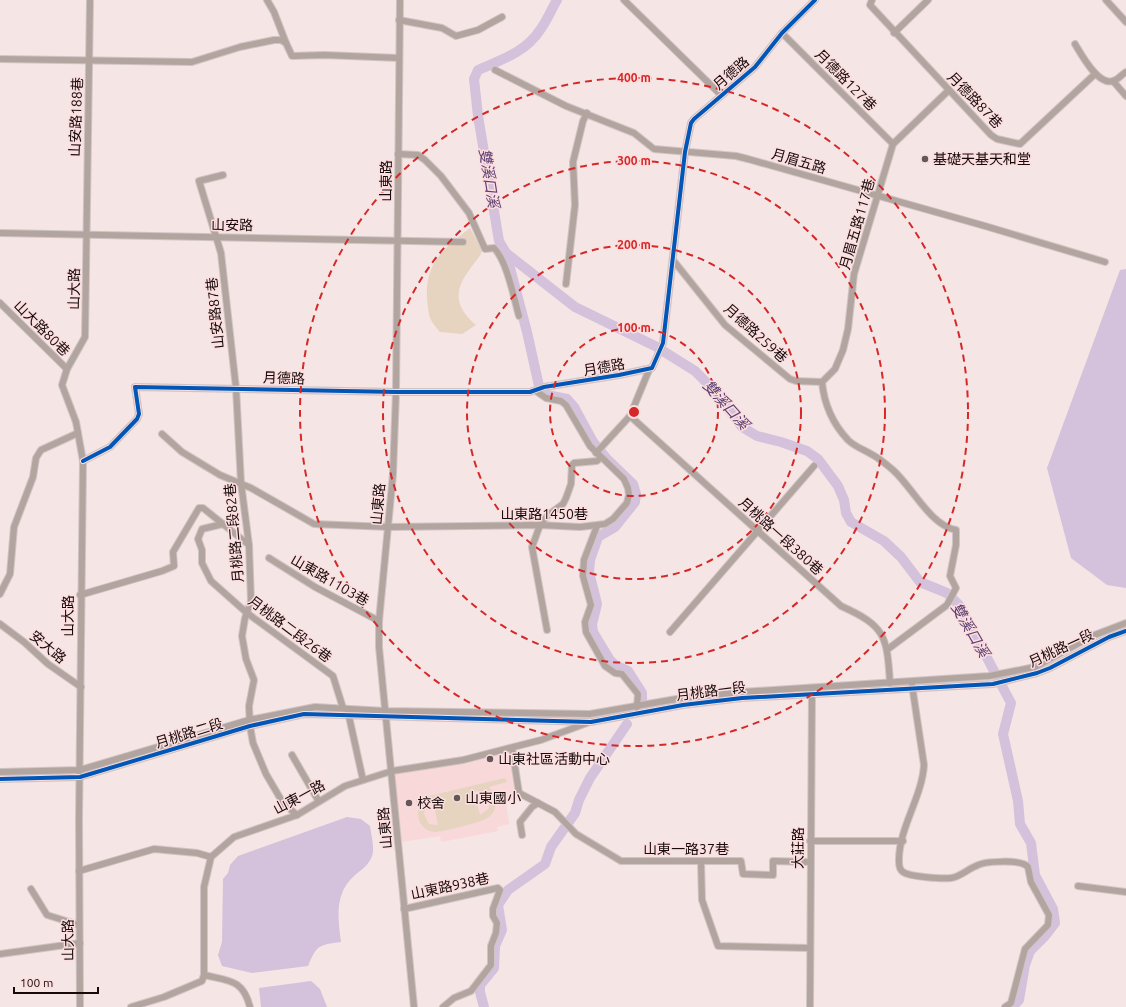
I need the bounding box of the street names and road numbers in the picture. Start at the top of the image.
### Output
street label: 月德路127巷 [812,46,880,114]
street label: 月德路 [710,53,752,93]
street label: 月德路87巷 [944,69,1006,131]
street label: 山安路188巷 [67,77,85,157]
street label: 月眉五路 [770,146,828,176]
street label: 山東路 [378,160,394,202]
street label: 月眉五路117巷 [836,177,878,271]
street label: 山安路 [211,217,253,233]
street label: 山大路 [66,268,82,310]
street label: 山安路87巷 [203,276,227,350]
street label: 山大路80巷 [11,297,73,359]
street label: 月德路259巷 [721,300,791,366]
street label: 月德路 [582,355,626,379]
street label: 月德路 [263,369,305,387]
street label: 山東路 [368,482,388,526]
street label: 月桃路二段82巷 [222,483,246,583]
street label: 月桃路一段380巷 [736,494,826,578]
street label: 山東路1450巷 [500,506,588,522]
street label: 山東路1103巷 [288,551,372,609]
street label: 月桃路二段26巷 [245,593,335,665]
street label: 山大路 [60,595,76,637]
street label: 月桃路一段 [1026,626,1096,670]
street label: 安大路 [27,627,69,667]
street label: 月桃路一段 [675,679,747,703]
street label: 月桃路二段 [153,715,225,751]
street label: 山東一路 [271,777,327,817]
street label: 山東路 [375,806,395,850]
street label: 大莊路 [790,827,806,869]
street label: 山東一路37巷 [643,841,729,857]
street label: 山東路938巷 [409,870,491,902]
street label: 山大路 [60,919,76,961]

